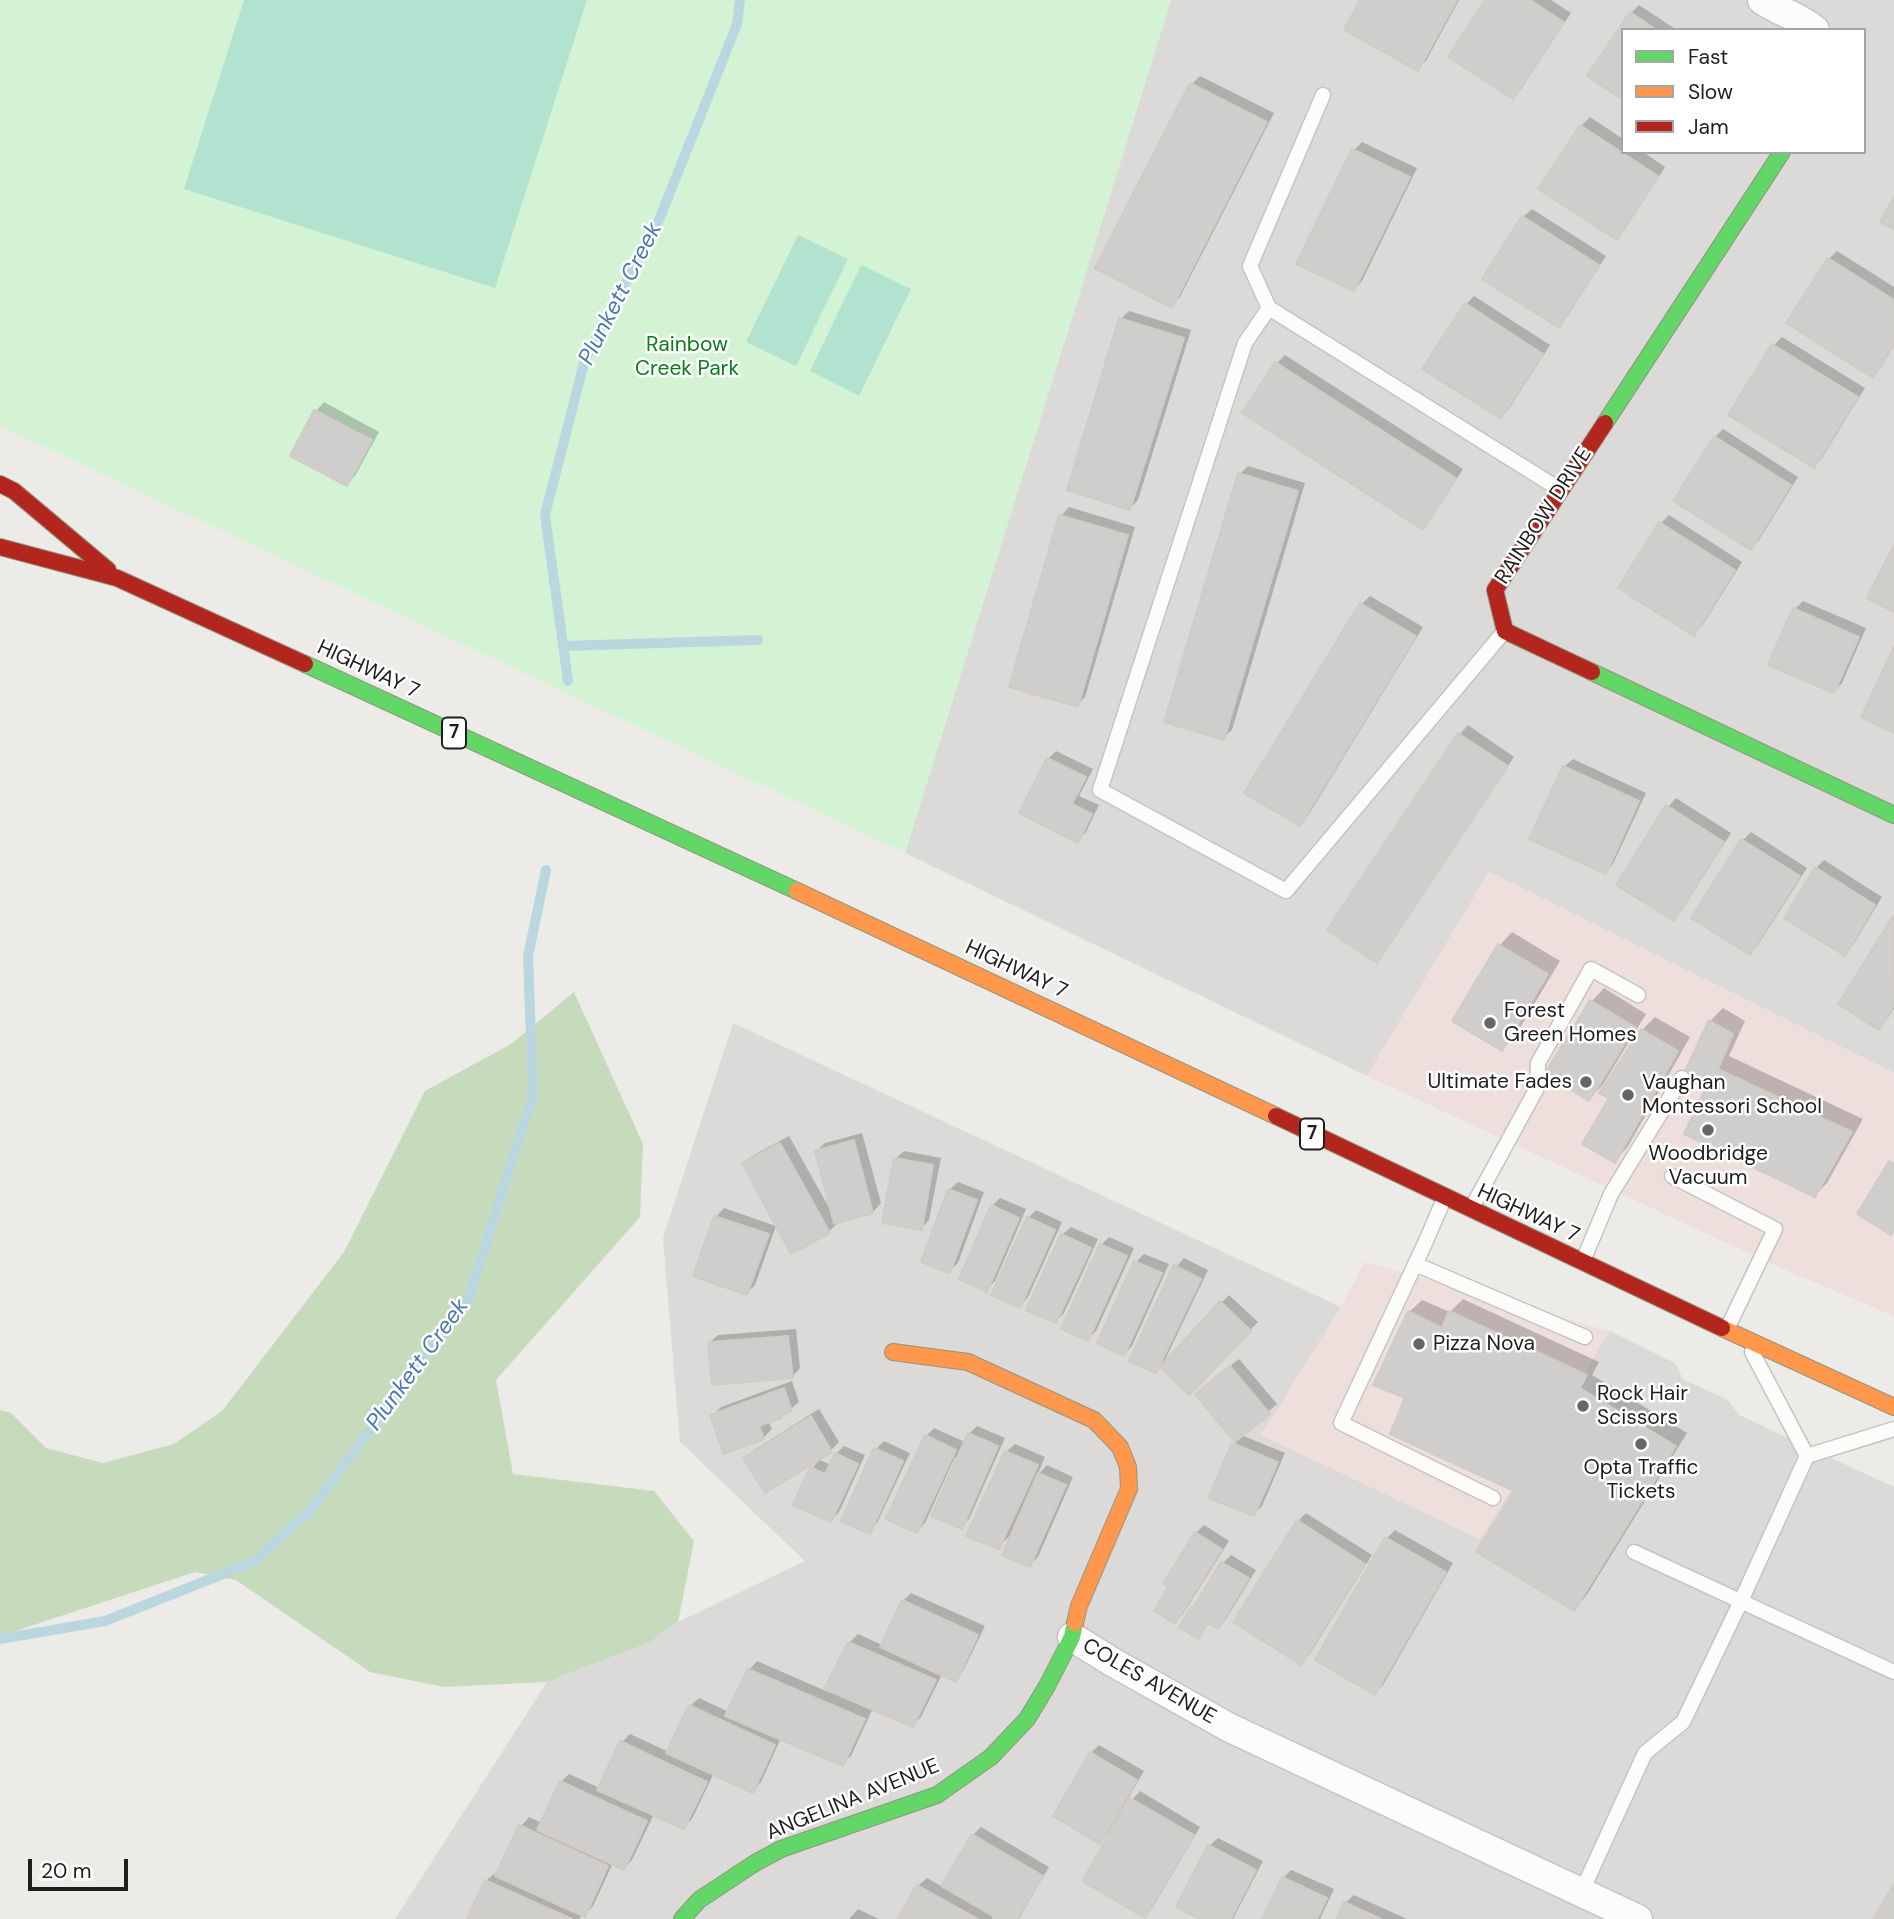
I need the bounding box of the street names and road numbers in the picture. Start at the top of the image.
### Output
street label: RAINBOW DRIVE [1490,443,1598,589]
street label: HIGHWAY 7 [313,635,423,705]
road number: 7 [442,718,466,748]
street label: HIGHWAY 7 [961,935,1071,1005]
road number: 7 [1300,1118,1324,1150]
street label: HIGHWAY 7 [1473,1179,1583,1249]
street label: COLES AVENUE [1078,1634,1220,1730]
street label: ANGELINA AVENUE [763,1754,943,1846]

